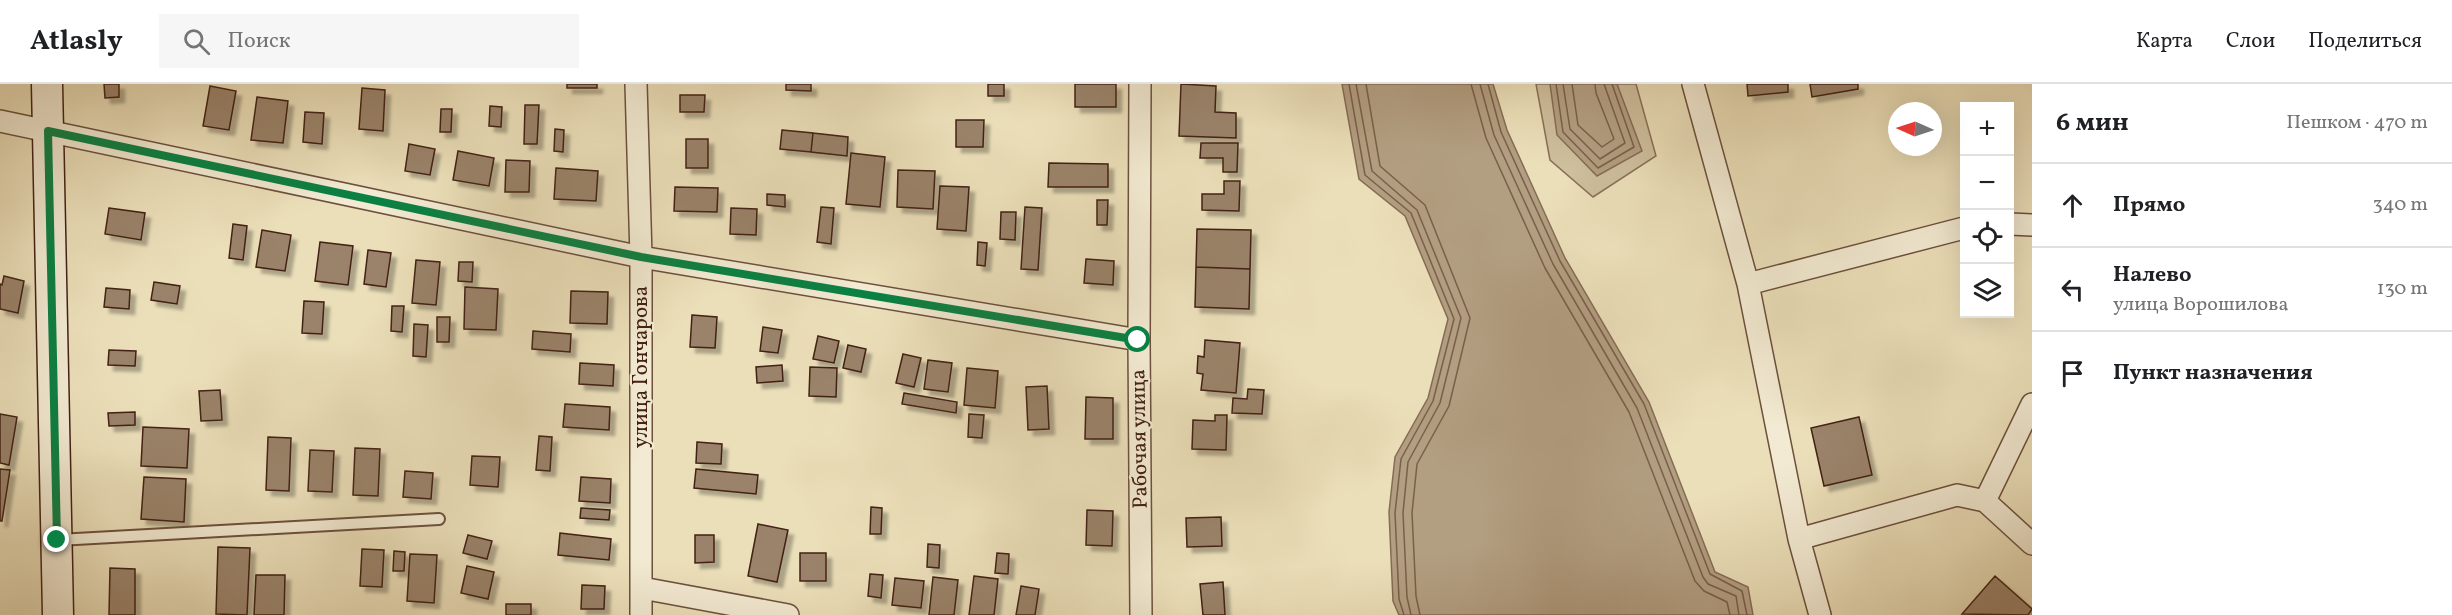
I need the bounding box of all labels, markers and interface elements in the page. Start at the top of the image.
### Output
search box [159,14,579,68]
text: Atlasly [30,22,123,61]
icon: search [180,25,213,58]
text: Поиск [228,26,291,57]
text: Карта [2136,27,2193,56]
text: Слои [2226,27,2275,56]
text: Поделиться [2308,27,2422,56]
north arrow [1888,102,1942,156]
map controls [1960,102,2014,318]
button: + [1960,102,2014,156]
text: 6 мин [2056,105,2129,141]
text: Пешком · 470 m [2286,109,2428,137]
button: − [1960,156,2014,210]
icon: ahead [2056,189,2089,222]
text: Прямо [2113,190,2185,221]
text: 340 m [2372,191,2428,219]
button: locate [1960,210,2014,264]
text: Налево [2113,260,2192,291]
button: layers [1960,264,2014,318]
icon: left [2056,273,2089,306]
text: 130 m [2377,275,2428,303]
street label: улица Гончарова [627,286,656,448]
text: улица Ворошилова [2113,291,2288,319]
route start [1124,326,1150,352]
icon: arrive [2056,357,2089,390]
text: Пункт назначения [2113,358,2313,389]
street label: Рабочая улица [1124,369,1156,509]
route end [43,526,69,552]

